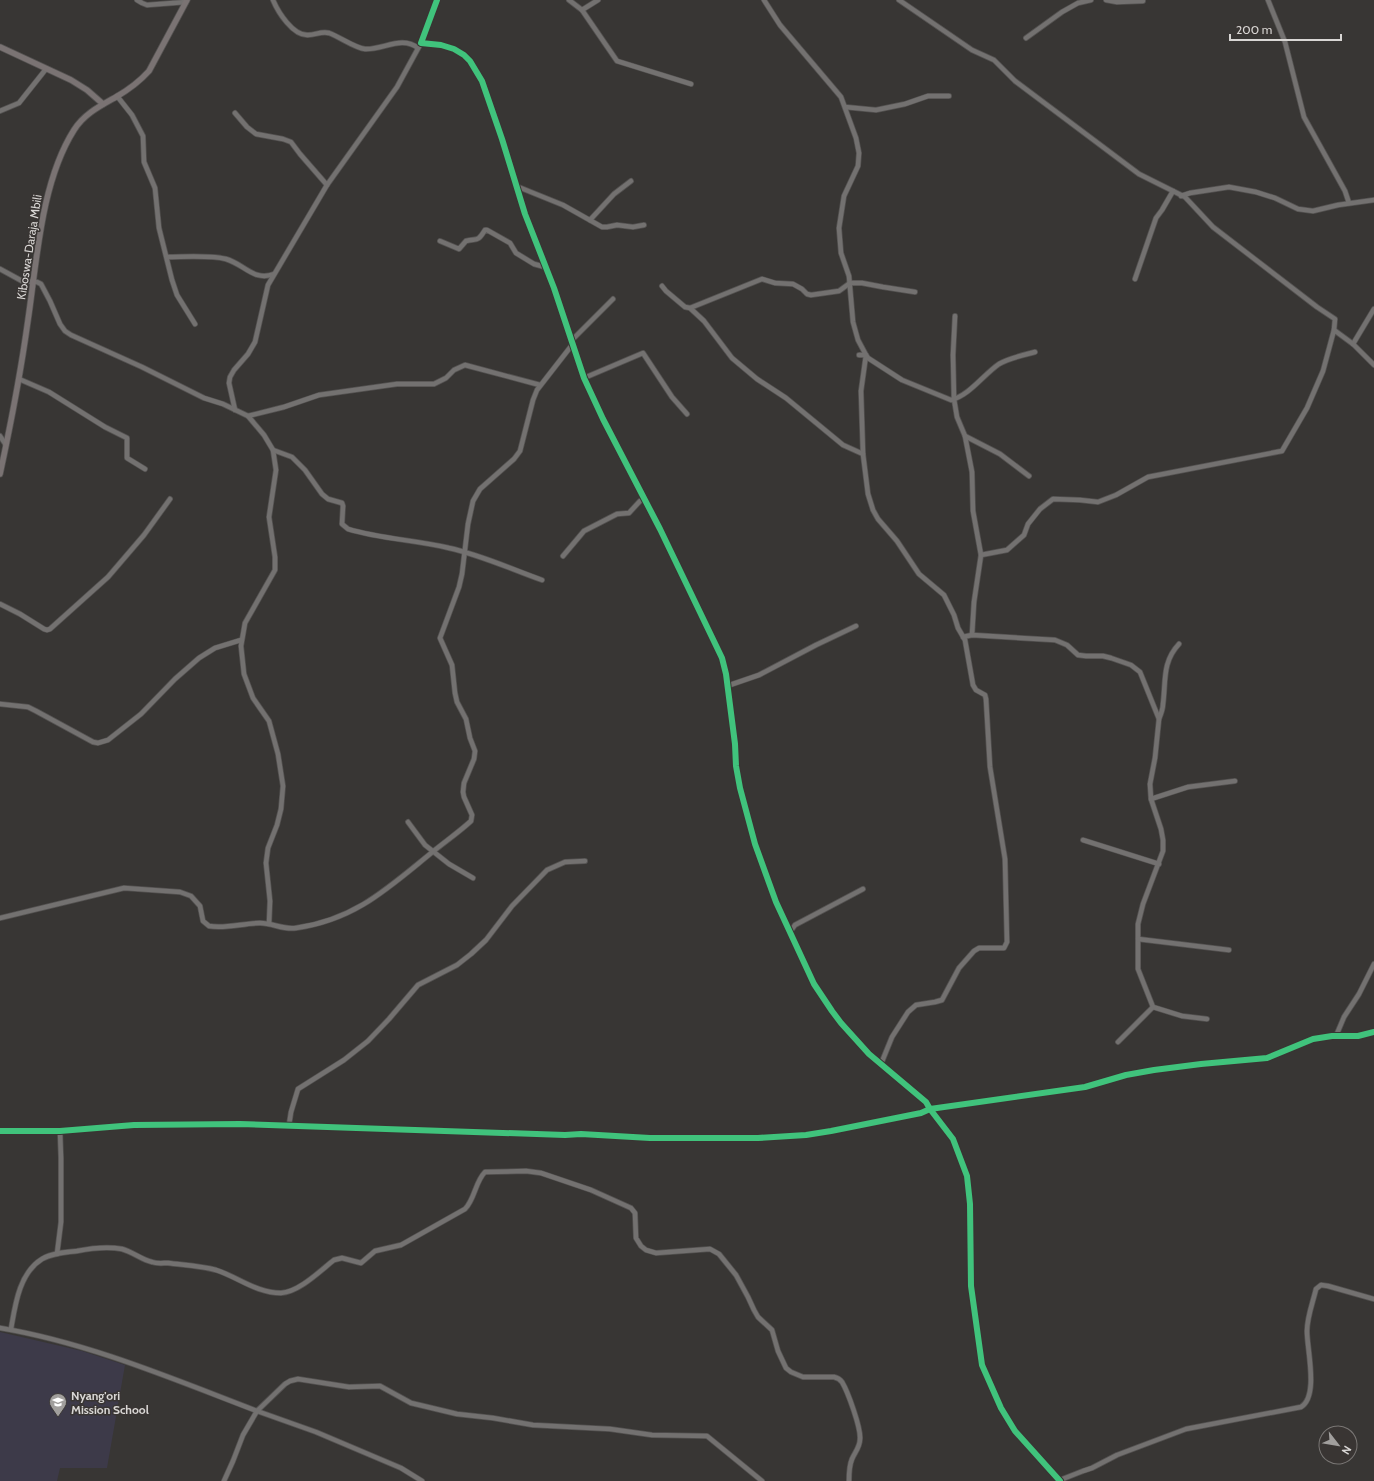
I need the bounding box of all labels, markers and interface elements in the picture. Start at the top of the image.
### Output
scale bar [1230,16,1341,42]
text: 200 m [1236,22,1272,37]
street label: Kiboswa-Daraja Mbili [13,193,45,301]
place label: Nyang'ori Mission School [71,1388,149,1417]
school or university icon: Nyang'ori Mission School [48,1392,68,1417]
north arrow [1318,1425,1358,1465]
text: N [1339,1443,1355,1457]

